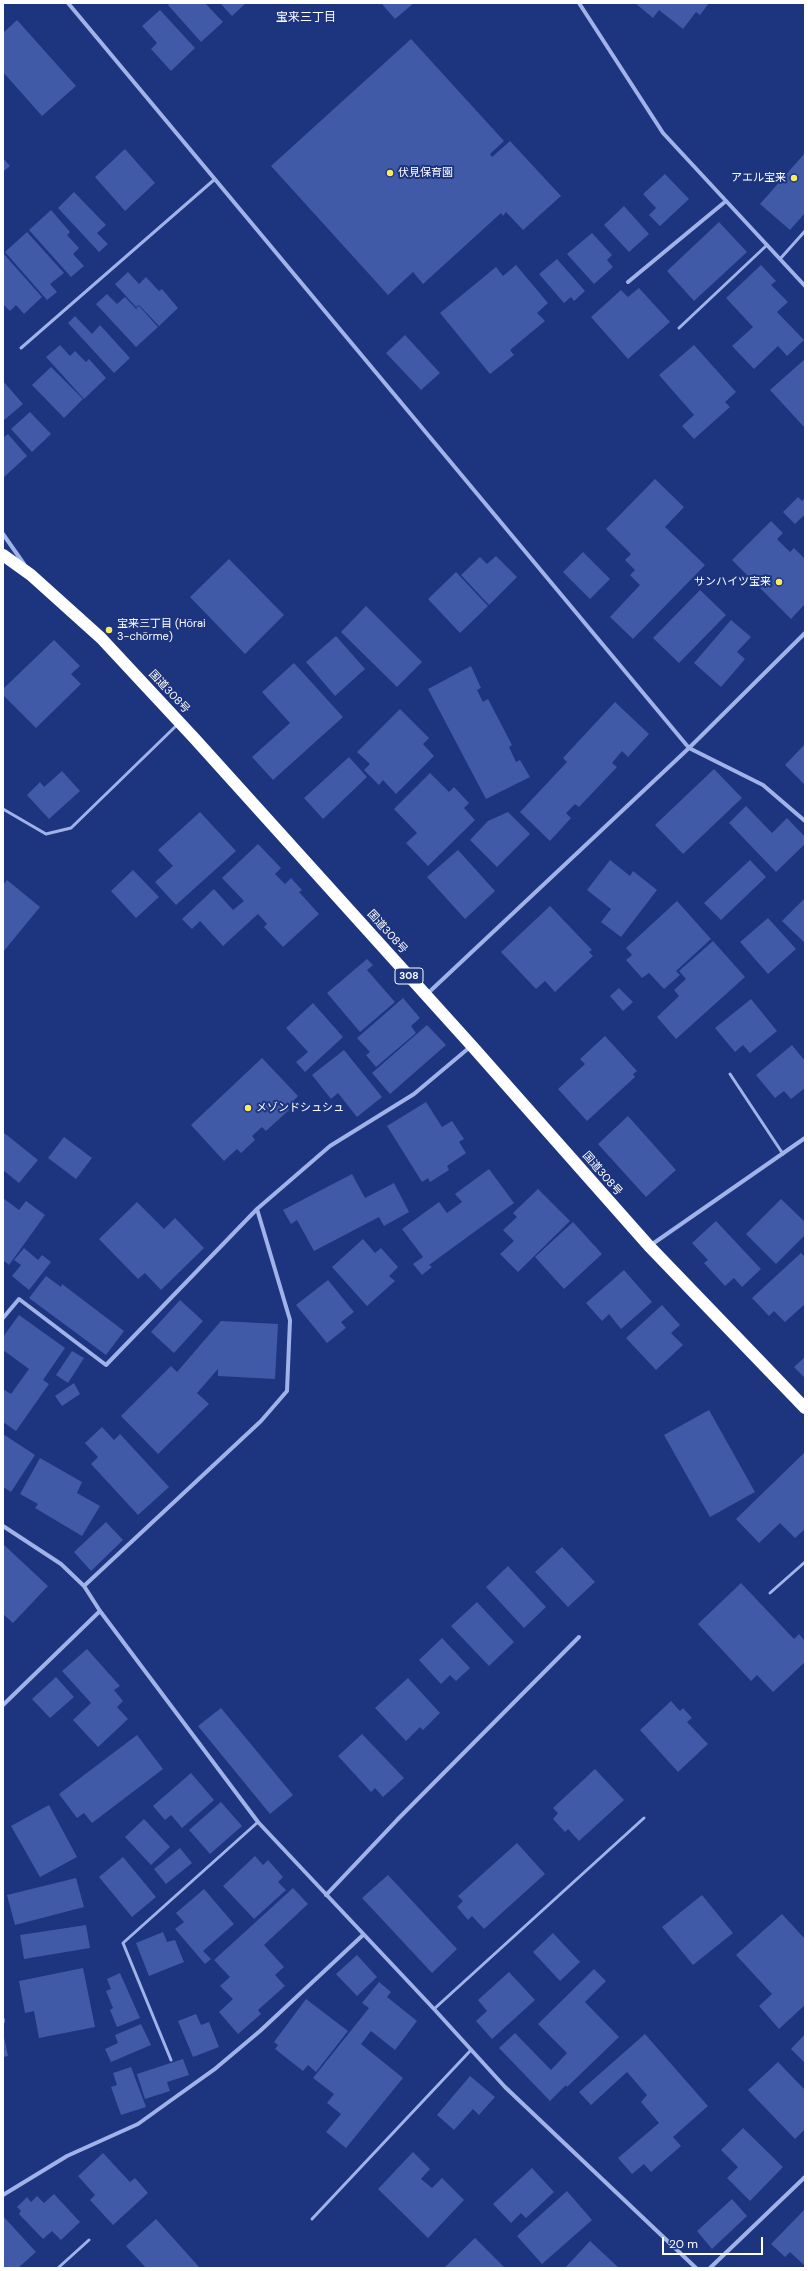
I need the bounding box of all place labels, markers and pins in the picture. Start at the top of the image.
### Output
place label: 伏見保育園 [398,166,453,180]
marker: 伏見保育園 [385,168,395,178]
place label: アエル宝来 [731,171,786,185]
marker: アエル宝来 [789,173,799,183]
place label: サンハイツ宝来 [694,575,771,589]
marker: サンハイツ宝来 [774,577,784,587]
place label: 宝来三丁目 (Hōrai 3-chōrme) [117,617,206,643]
marker: 宝来三丁目 (Hōrai 3-chōrme) [104,625,114,635]
place label: メゾンドシュシュ [256,1101,344,1115]
marker: メゾンドシュシュ [243,1103,253,1113]

